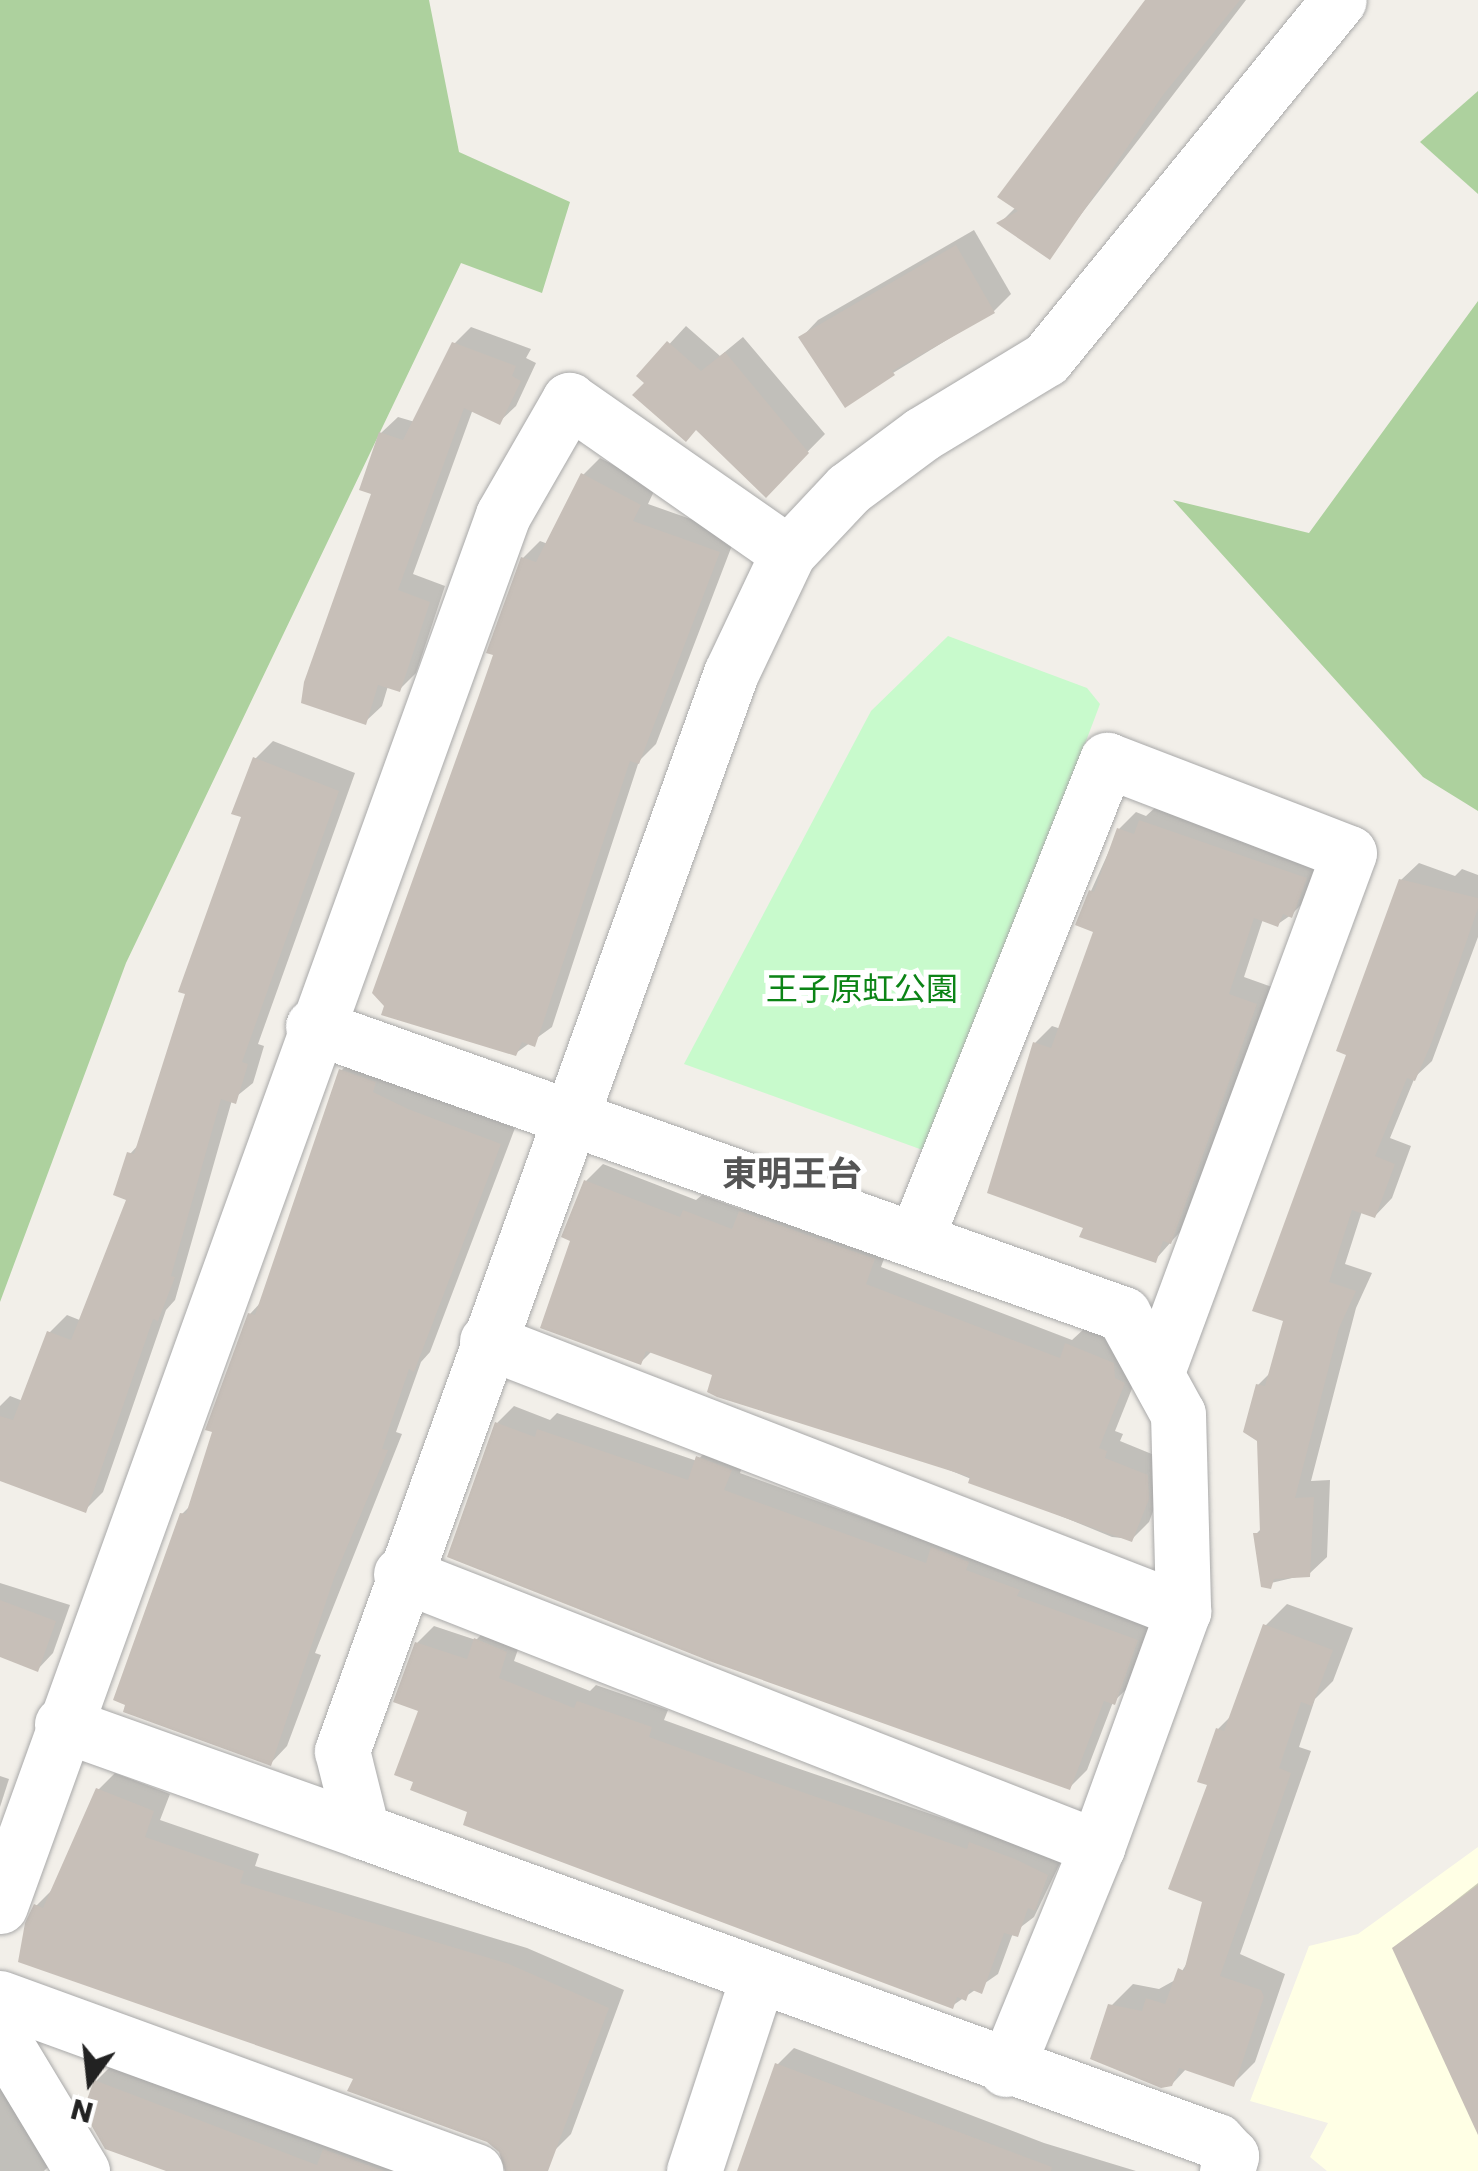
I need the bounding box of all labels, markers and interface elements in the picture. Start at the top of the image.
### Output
park label: 王子原虹公園 [766,970,958,1008]
district label: 東明王台 [722,1153,862,1195]
north arrow [40,2031,140,2131]
text: N [67,2089,97,2132]

